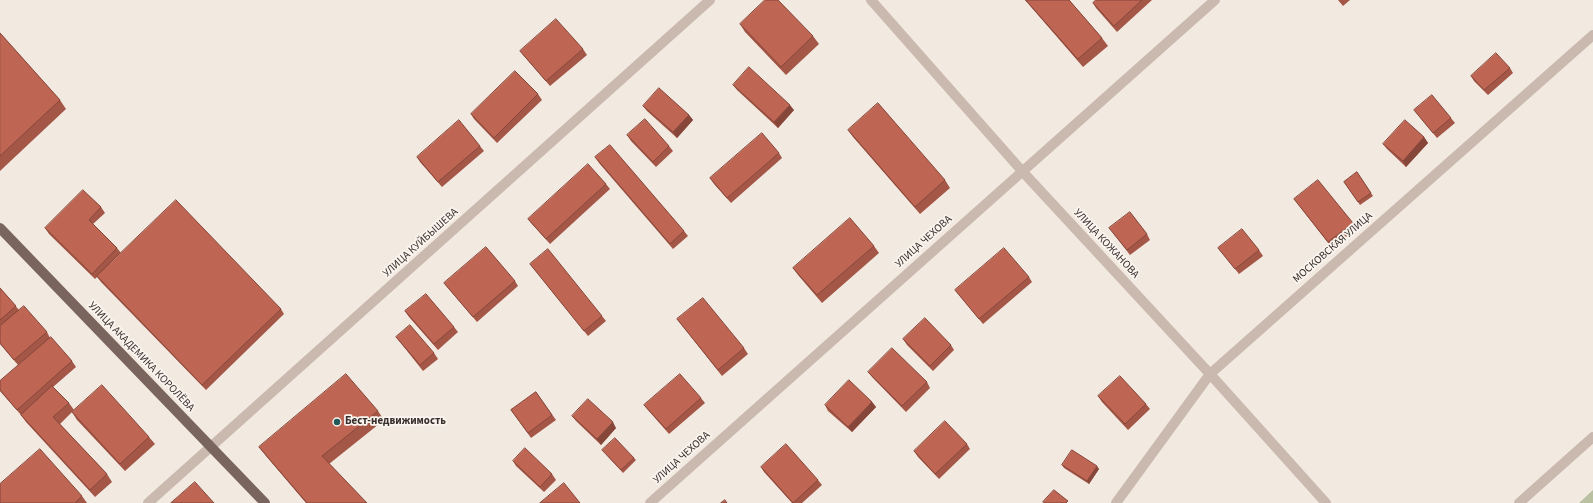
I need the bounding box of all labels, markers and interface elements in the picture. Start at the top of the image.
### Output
street label: УЛИЦА КУЙБЫШЕВА [381,206,461,280]
street label: УЛИЦА КОЖАНОВА [1071,207,1141,281]
street label: МОСКОВСКАЯ УЛИЦА [1291,210,1375,286]
street label: УЛИЦА ЧЕХОВА [893,213,955,271]
street label: УЛИЦА АКАДЕМИКА КОРОЛЁВА [85,299,197,415]
place label: Бест-недвижимость [345,415,446,429]
marker: Бест-недвижимость [332,417,342,427]
street label: УЛИЦА ЧЕХОВА [651,429,713,487]

